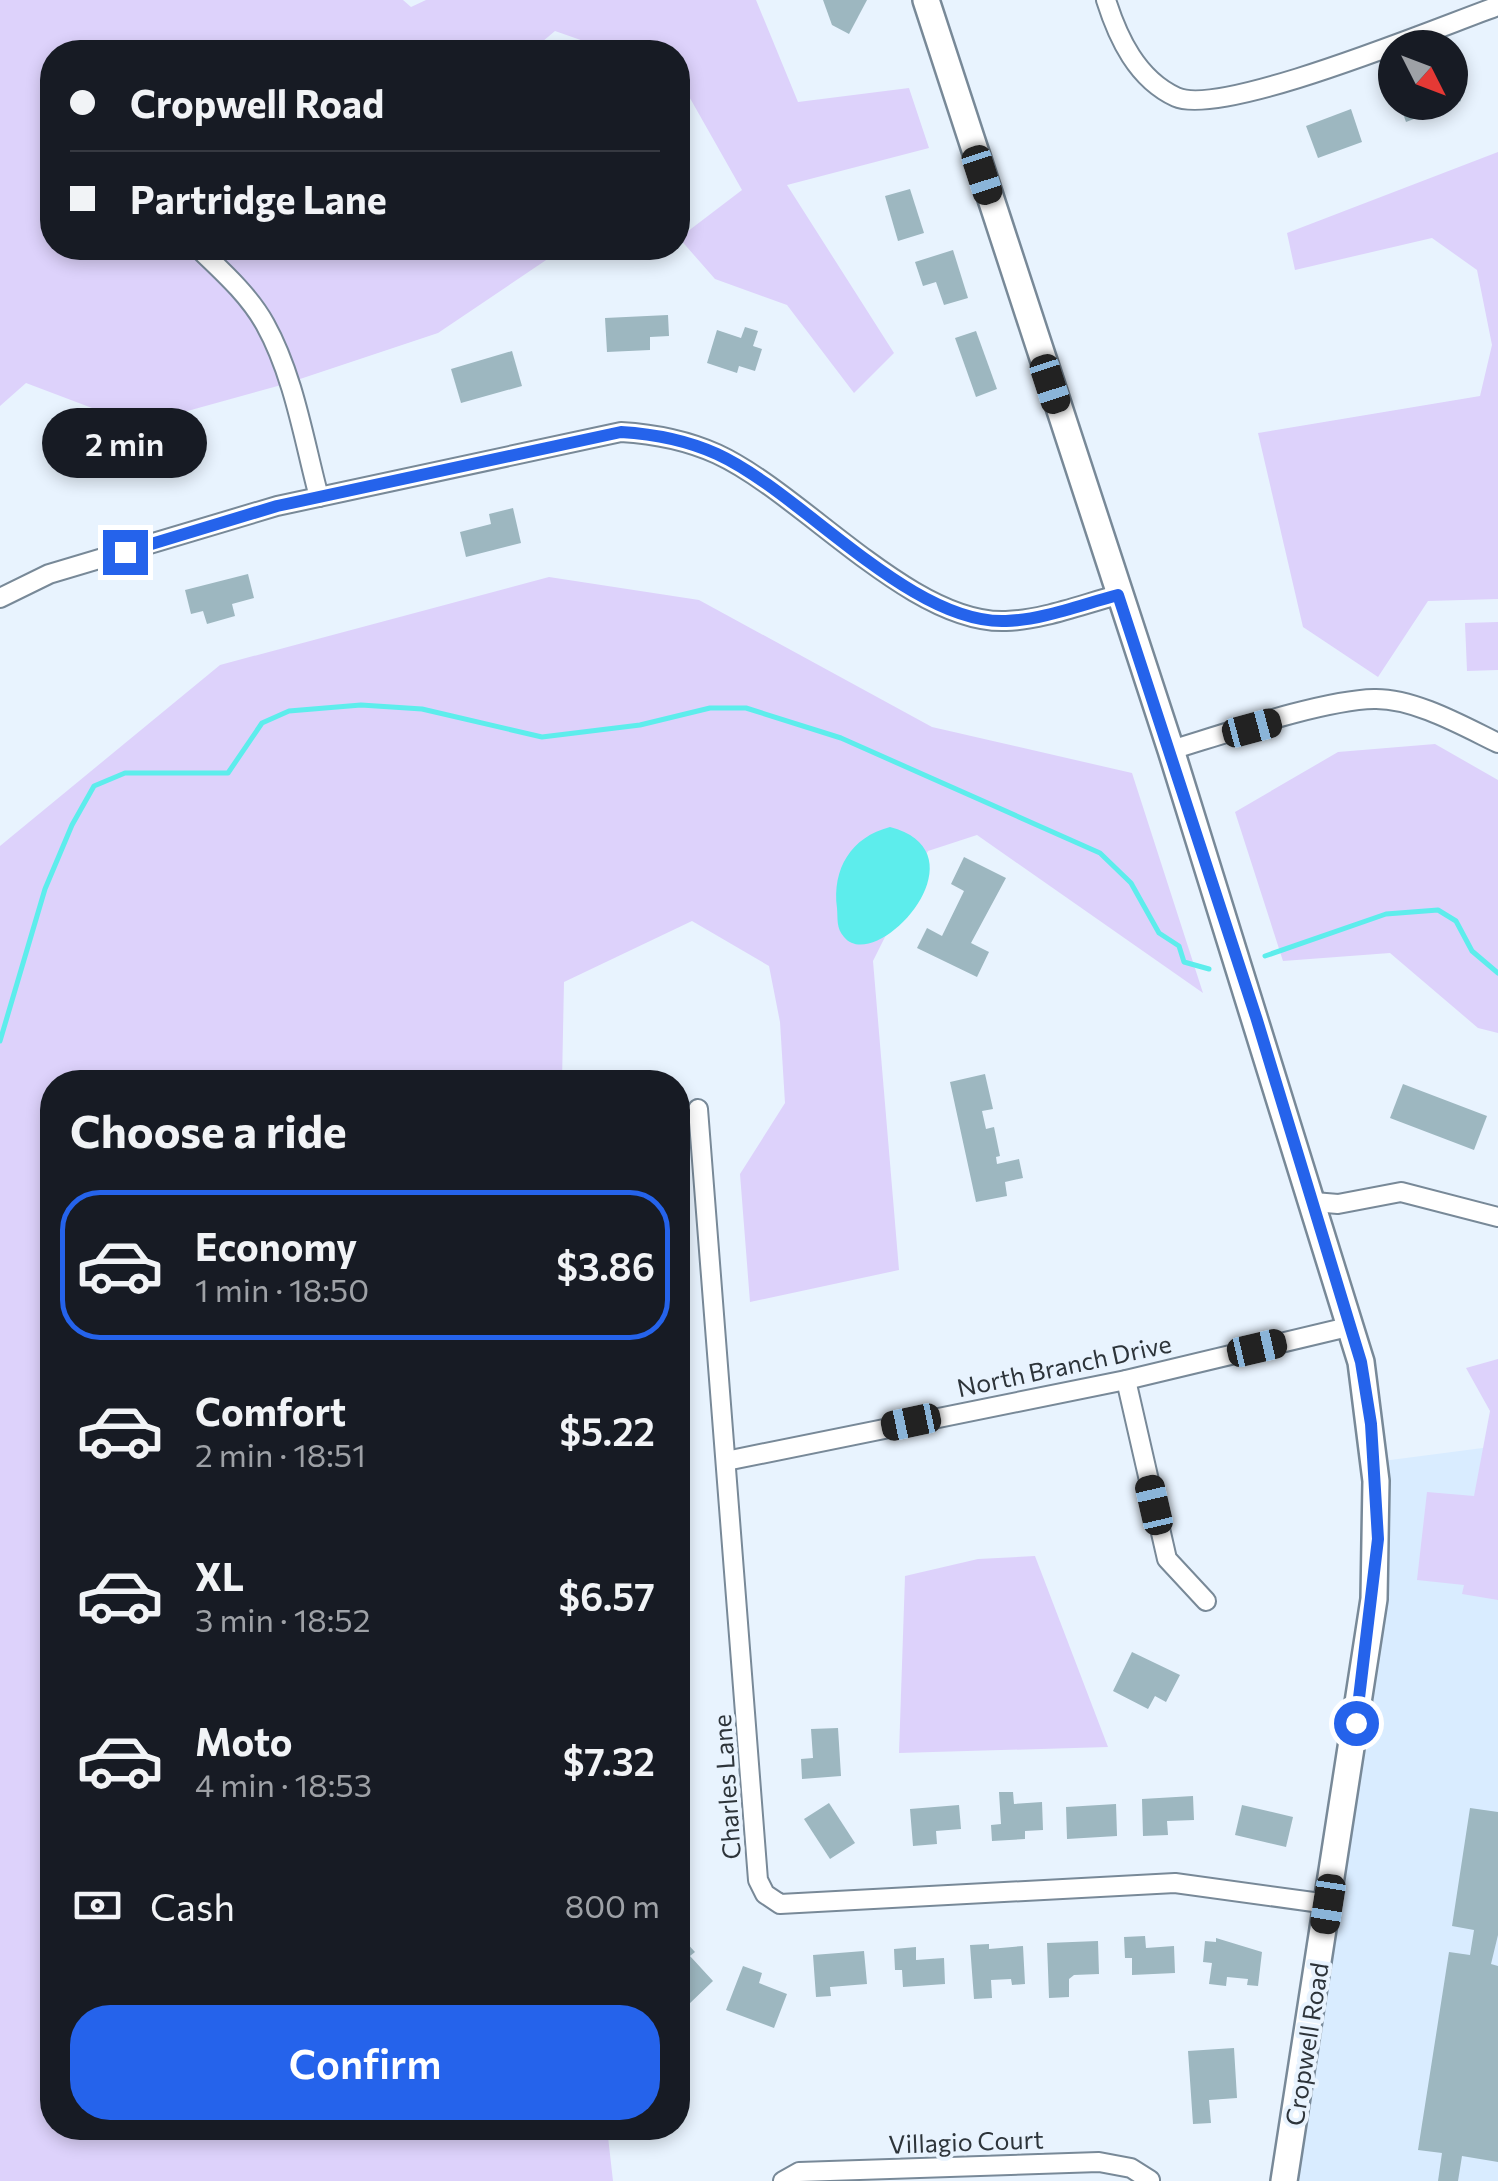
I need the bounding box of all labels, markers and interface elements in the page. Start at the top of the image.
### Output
north arrow [1378,30,1468,120]
map controls [1378,30,1468,120]
text: Cropwell Road [130,79,384,126]
car [958,142,1006,208]
text: Partridge Lane [130,175,387,222]
car [1026,351,1074,417]
callout: 2 min [42,407,208,477]
text: 2 min [85,423,164,463]
route end [103,530,148,575]
car [1219,706,1285,750]
text: Choose a ride [70,1102,347,1157]
icon: car [75,1220,165,1310]
text: Economy [195,1222,357,1269]
text: $3.86 [556,1242,655,1289]
text: 1 min · 18:50 [195,1269,369,1309]
car [1224,1327,1290,1369]
street label: North Branch Drive [954,1328,1174,1402]
icon: car [75,1385,165,1475]
text: Comfort [195,1387,346,1434]
car [879,1401,943,1443]
text: $5.22 [559,1407,655,1454]
text: 2 min · 18:51 [195,1434,366,1474]
car [1133,1472,1175,1538]
icon: car [75,1550,165,1640]
text: XL [195,1552,244,1599]
text: $6.57 [558,1572,655,1619]
text: 3 min · 18:52 [195,1599,370,1639]
route start [1334,1701,1379,1746]
street label: Charles Lane [706,1714,746,1860]
icon: car [75,1715,165,1805]
text: Moto [195,1717,293,1764]
text: $7.32 [563,1737,655,1784]
text: 4 min · 18:53 [195,1764,372,1804]
car [1308,1872,1348,1936]
icon: cash [70,1878,125,1933]
text: Cash [150,1882,235,1929]
text: 800 m [565,1885,660,1925]
street label: Cropwell Road [1278,1960,1334,2128]
button: Confirm [70,2005,660,2120]
street label: Villagio Court [888,2123,1044,2159]

